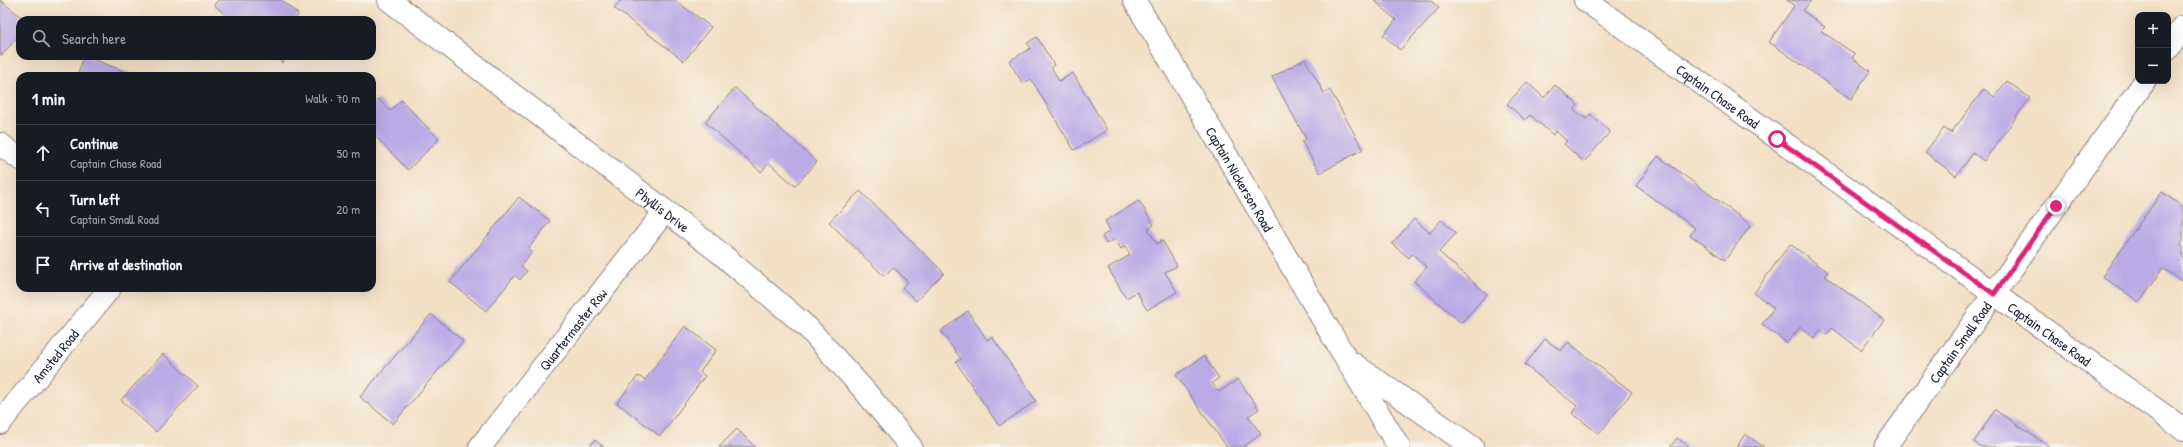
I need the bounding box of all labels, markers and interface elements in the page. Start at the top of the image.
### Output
map controls [2135,12,2171,84]
button: + [2135,12,2171,48]
search box [16,16,376,60]
icon: search [30,27,52,49]
text: Search here [62,28,126,49]
button: − [2135,48,2171,84]
street label: Captain Chase Road [1673,59,1764,132]
text: 1 min [32,87,65,110]
text: Walk · 70 m [305,89,360,107]
street label: Captain Nickerson Road [1202,123,1279,235]
route start [1768,130,1786,148]
text: Continue [70,133,118,154]
icon: ahead [32,142,54,164]
text: 50 m [337,144,360,162]
text: Captain Chase Road [70,154,161,172]
street label: Phyllis Drive [632,183,694,236]
text: Turn left [70,189,120,210]
route end [2047,197,2065,215]
icon: left [32,198,54,220]
text: 20 m [336,200,360,218]
text: Captain Small Road [70,210,159,228]
icon: arrive [32,254,54,276]
text: Arrive at destination [70,254,182,275]
street label: Quartermaster Row [534,284,611,374]
street label: Captain Small Road [1924,297,1996,386]
street label: Captain Chase Road [2004,297,2096,370]
street label: Amsted Road [27,324,83,386]

